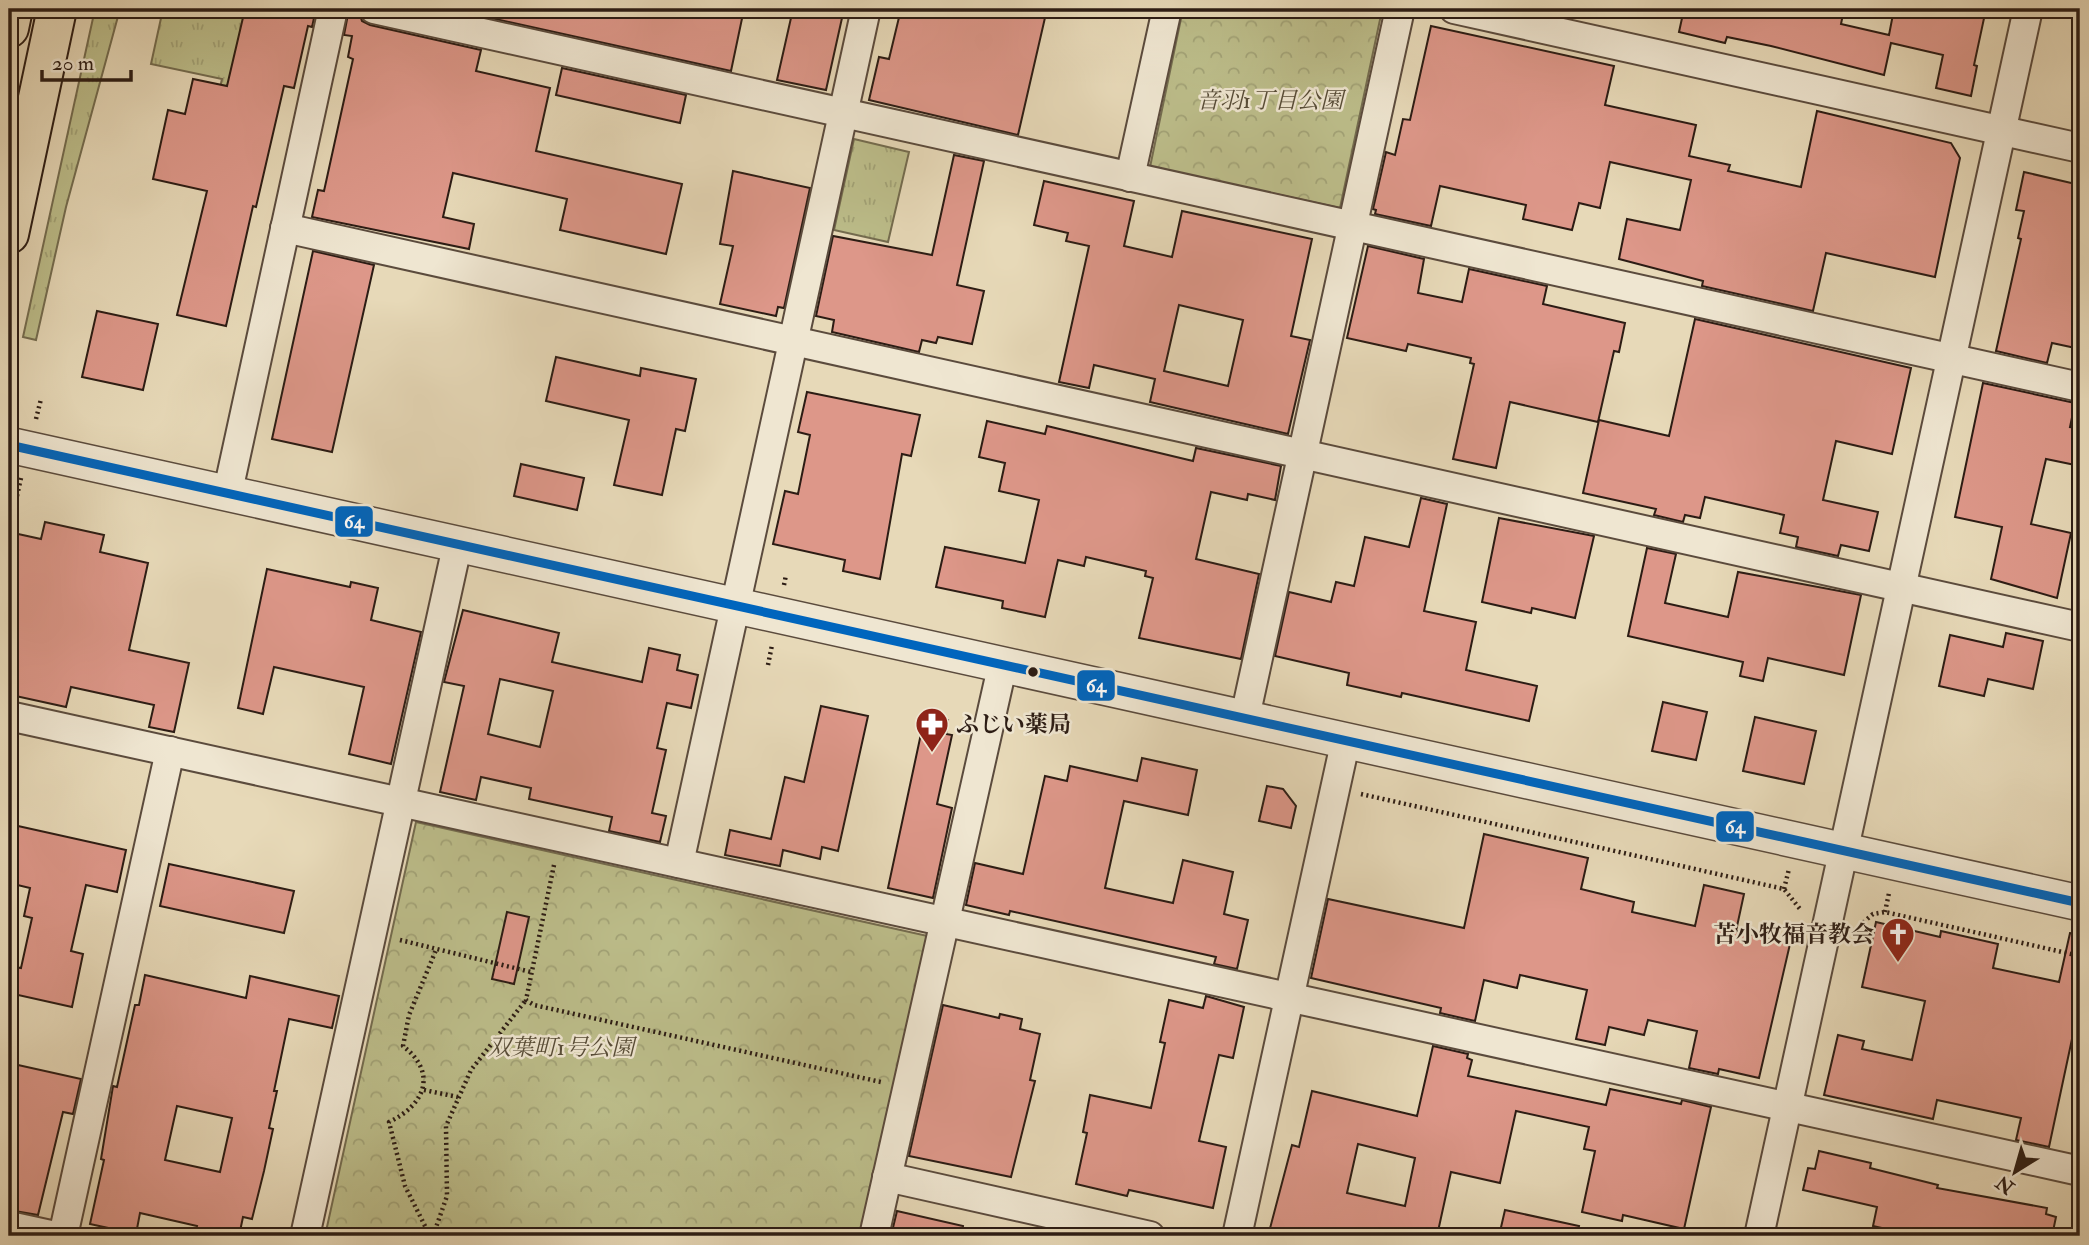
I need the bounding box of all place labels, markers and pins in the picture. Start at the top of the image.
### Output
unlabelled marker [1026,665,1040,679]
pharmacy icon: ふじい薬局 [913,705,951,754]
place label: ふじい薬局 [956,710,1071,739]
church icon: 苫小牧福音教会 [1879,915,1917,964]
place label: 苫小牧福音教会 [1713,920,1874,949]

